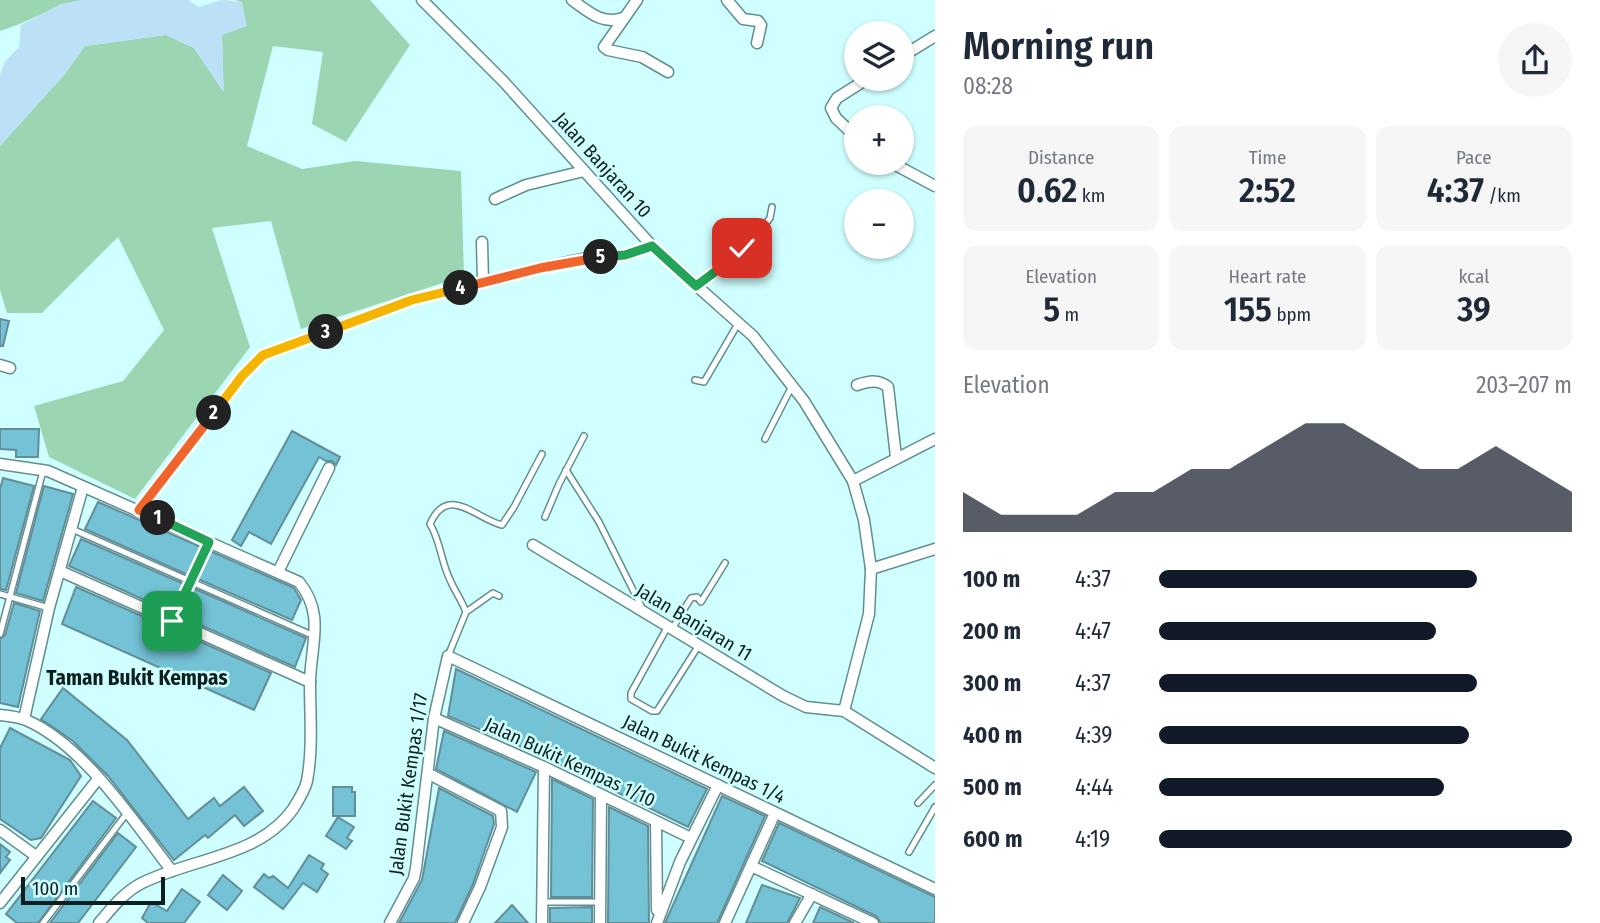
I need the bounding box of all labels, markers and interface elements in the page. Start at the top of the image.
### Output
map controls [844,21,914,259]
button: layers [844,21,914,91]
text: Morning run [963,23,1154,69]
button: share [1498,23,1572,97]
text: 08:28 [963,72,1013,100]
button: + [844,105,914,175]
street label: Jalan Banjaran 10 [550,108,656,222]
text: Distance [1028,146,1094,169]
text: Time [1249,146,1286,169]
text: Pace [1456,146,1492,169]
text: 0.62 [1017,169,1077,211]
text: 2:52 [1239,169,1296,211]
text: 4:37 [1427,169,1484,211]
text: km [1077,184,1105,207]
text: /km [1484,184,1521,207]
button: − [844,189,914,259]
pin [712,218,772,278]
icon: check [723,229,761,267]
pin: 5 [584,240,618,274]
text: 5 [596,245,605,268]
text: Elevation [1025,265,1097,288]
text: Heart rate [1228,265,1307,288]
text: kcal [1458,265,1489,288]
pin: 4 [444,270,478,306]
text: 4 [456,276,465,299]
text: 5 [1043,288,1060,330]
text: 155 [1224,288,1272,330]
text: 39 [1457,288,1491,330]
text: m [1060,303,1079,326]
text: bpm [1272,303,1311,326]
pin: 3 [308,314,344,350]
text: 3 [321,320,330,343]
text: Elevation [963,371,1050,399]
text: 203–207 m [1476,371,1572,399]
pin: 2 [196,396,232,430]
text: 2 [209,401,218,424]
pin: 1 [140,500,176,536]
text: 1 [153,506,162,529]
text: 100 m [963,565,1020,593]
text: 4:37 [1075,565,1111,593]
street label: Jalan Banjaran 11 [632,578,756,666]
pin [142,591,202,651]
icon: arrive [153,602,191,640]
text: 200 m [963,617,1021,645]
text: 4:47 [1075,617,1111,645]
district label: Taman Bukit Kempas [46,665,228,691]
text: 300 m [963,669,1021,697]
text: 4:37 [1075,669,1111,697]
street label: Jalan Bukit Kempas 1/17 [384,691,432,876]
street label: Jalan Bukit Kempas 1/4 [619,710,789,808]
street label: Jalan Bukit Kempas 1/10 [481,712,659,812]
text: 400 m [963,721,1022,749]
text: 4:39 [1075,721,1113,749]
text: 500 m [963,773,1022,801]
text: 4:44 [1075,773,1113,801]
text: 600 m [963,825,1022,853]
text: 4:19 [1075,825,1110,853]
scale bar [21,874,164,906]
text: 100 m [32,877,78,900]

